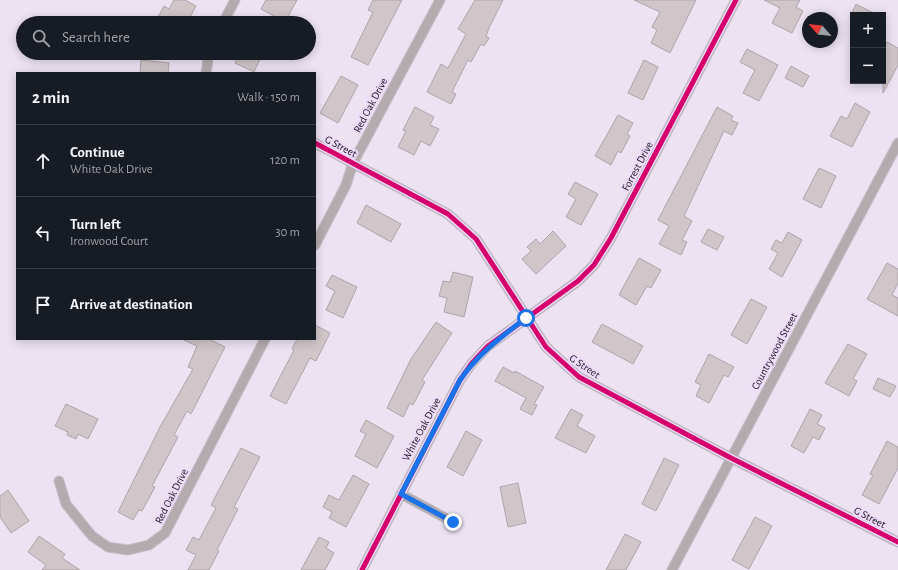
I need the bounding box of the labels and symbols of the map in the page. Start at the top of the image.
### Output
north arrow [802,12,838,48]
street label: Red Oak Drive [351,76,389,134]
street label: G Street [323,134,359,160]
street label: Forrest Drive [620,140,655,193]
route start [517,309,535,327]
street label: Countrywood Street [750,311,800,392]
street label: G Street [567,352,602,381]
street label: White Oak Drive [400,396,443,463]
street label: Red Oak Drive [153,467,190,525]
street label: G Street [852,505,888,530]
route end [444,513,462,531]

